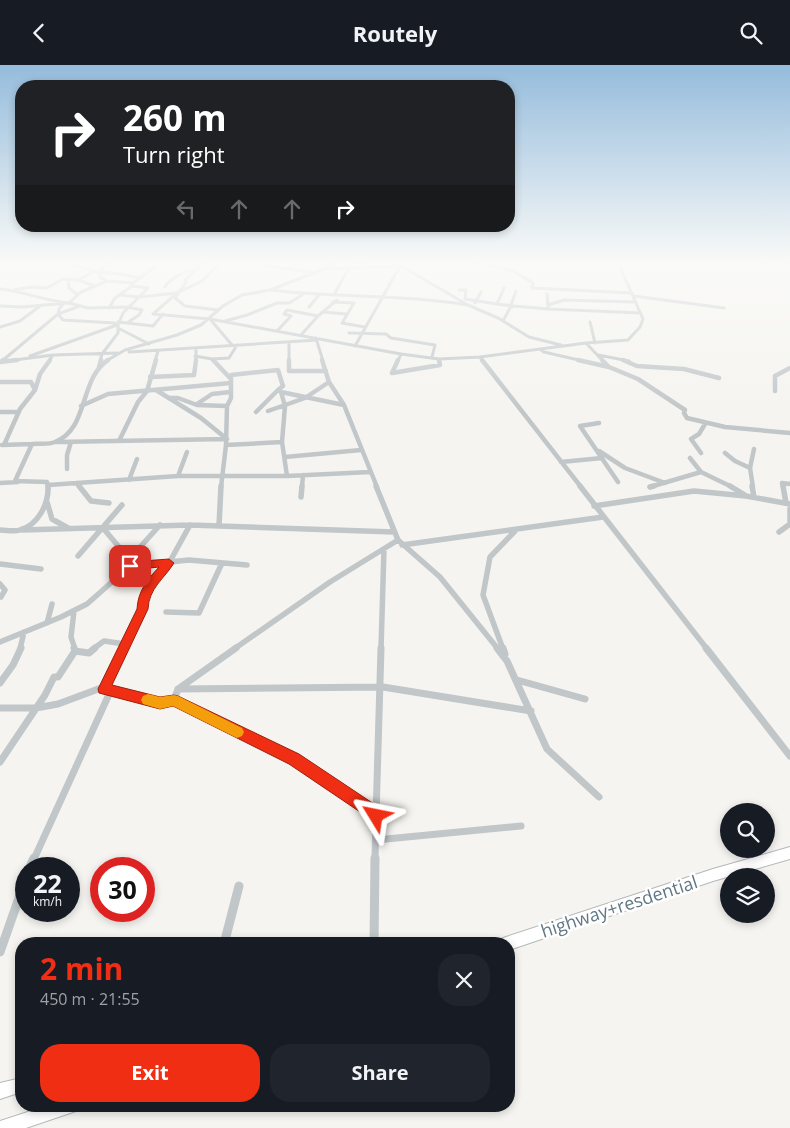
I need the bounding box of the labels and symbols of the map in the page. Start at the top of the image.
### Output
pin [109,545,151,587]
position arrow [349,789,401,841]
speed limit sign: 30 [90,857,155,922]
street label: highway+resdential [538,869,700,943]

